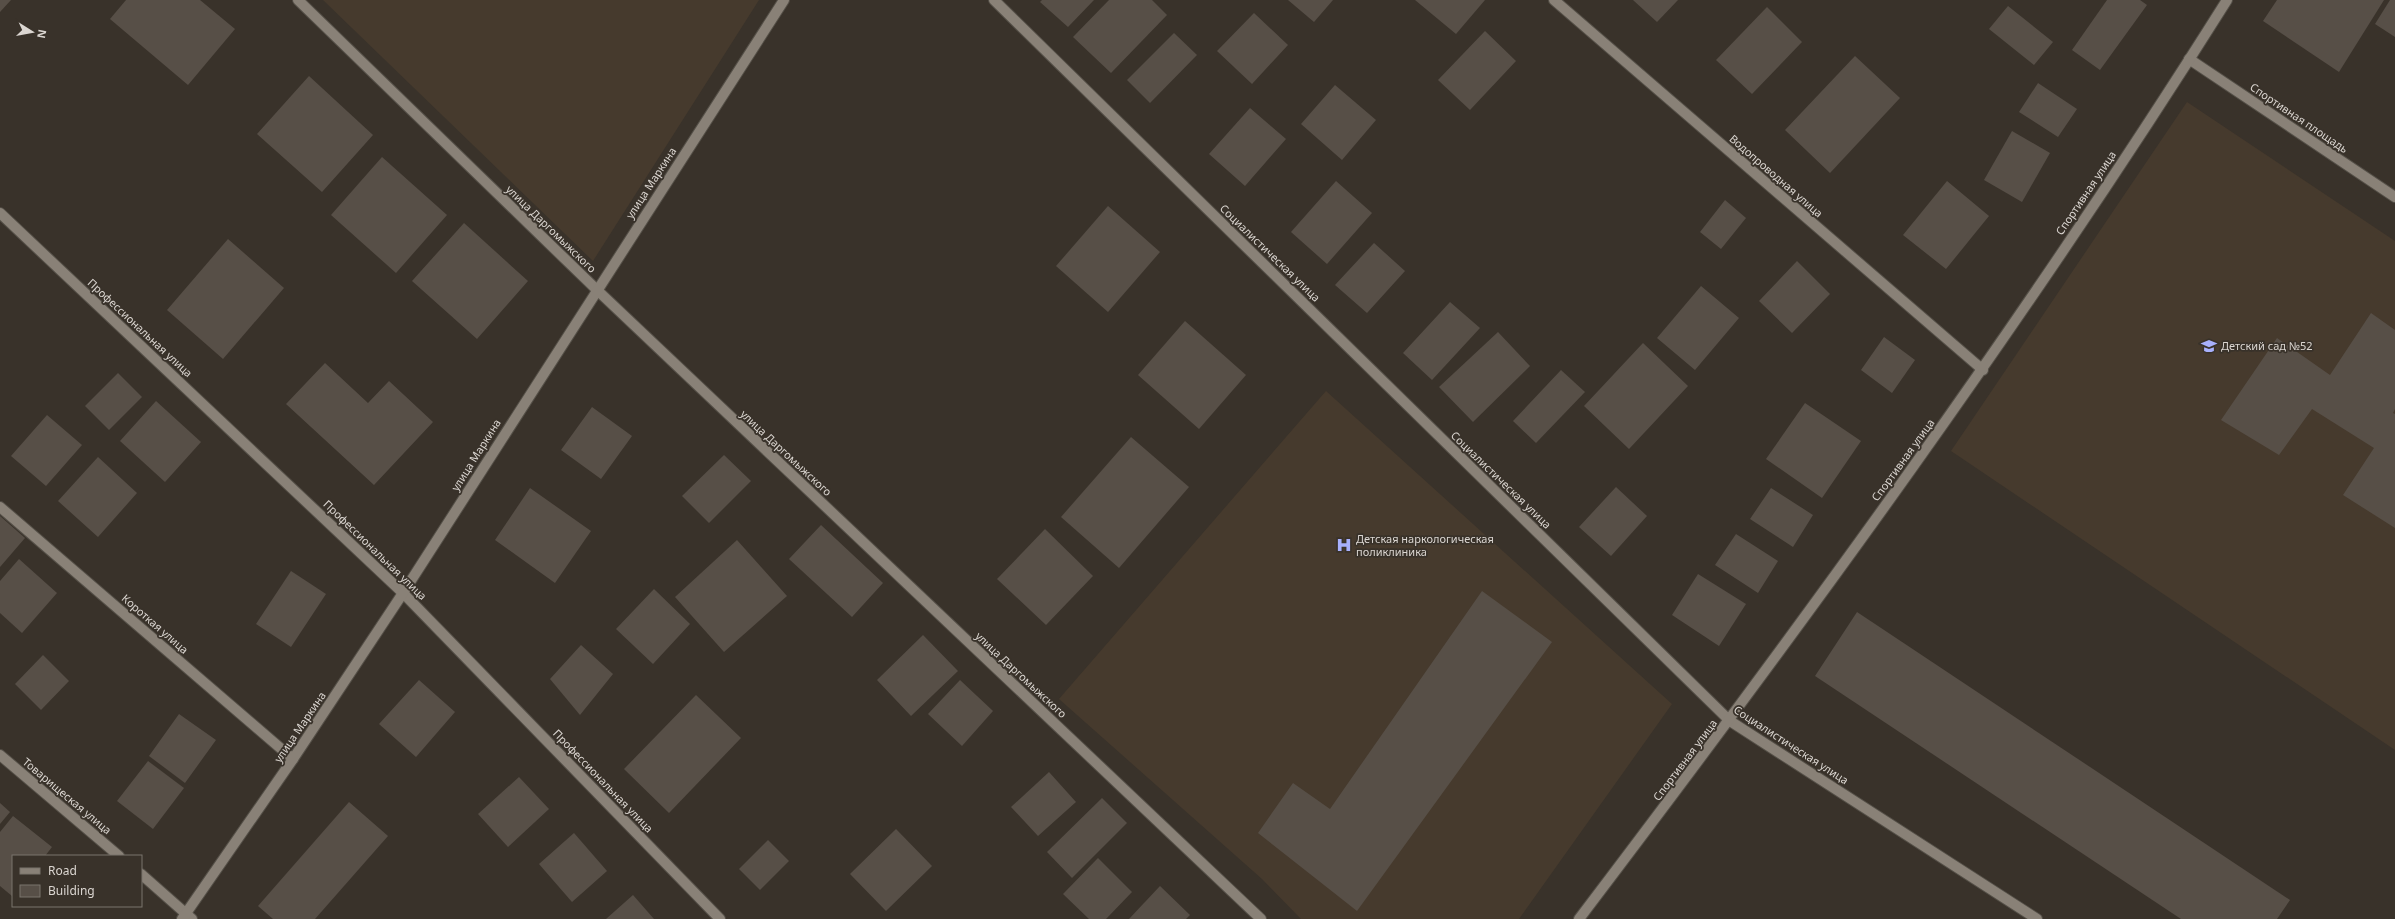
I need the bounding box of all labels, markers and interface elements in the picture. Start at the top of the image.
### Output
north arrow [12,12,52,52]
text: N [34,28,51,40]
street label: Спортивная площадь [2247,79,2351,156]
street label: Водопроводная улица [1726,131,1826,220]
street label: улица Маркина [622,144,679,221]
street label: Спортивная улица [2052,148,2119,238]
street label: улица Даргомыжского [503,182,600,276]
street label: Социалистическая улица [1217,201,1324,305]
street label: Профессиональная улица [85,275,196,380]
school or university icon: Детский сад №52 [2200,337,2218,355]
place label: Детский сад №52 [2221,338,2313,353]
street label: улица Даргомыжского [737,406,835,499]
street label: улица Маркина [447,416,504,494]
street label: Спортивная улица [1868,416,1938,504]
street label: Социалистическая улица [1448,428,1555,532]
street label: Профессиональная улица [320,496,430,603]
place label: Детская наркологическая поликлиника [1356,531,1494,559]
hospital icon: Детская наркологическая поликлиника [1335,536,1353,554]
street label: Короткая улица [119,591,192,657]
street label: улица Даргомыжского [972,628,1070,721]
street label: улица Маркина [270,688,329,765]
street label: Социалистическая улица [1731,702,1852,787]
street label: Спортивная улица [1649,716,1720,803]
street label: Профессиональная улица [550,726,657,836]
street label: Товарищеская улица [20,754,115,837]
legend [12,855,142,907]
text: Road [48,862,77,879]
text: Building [48,882,95,899]

